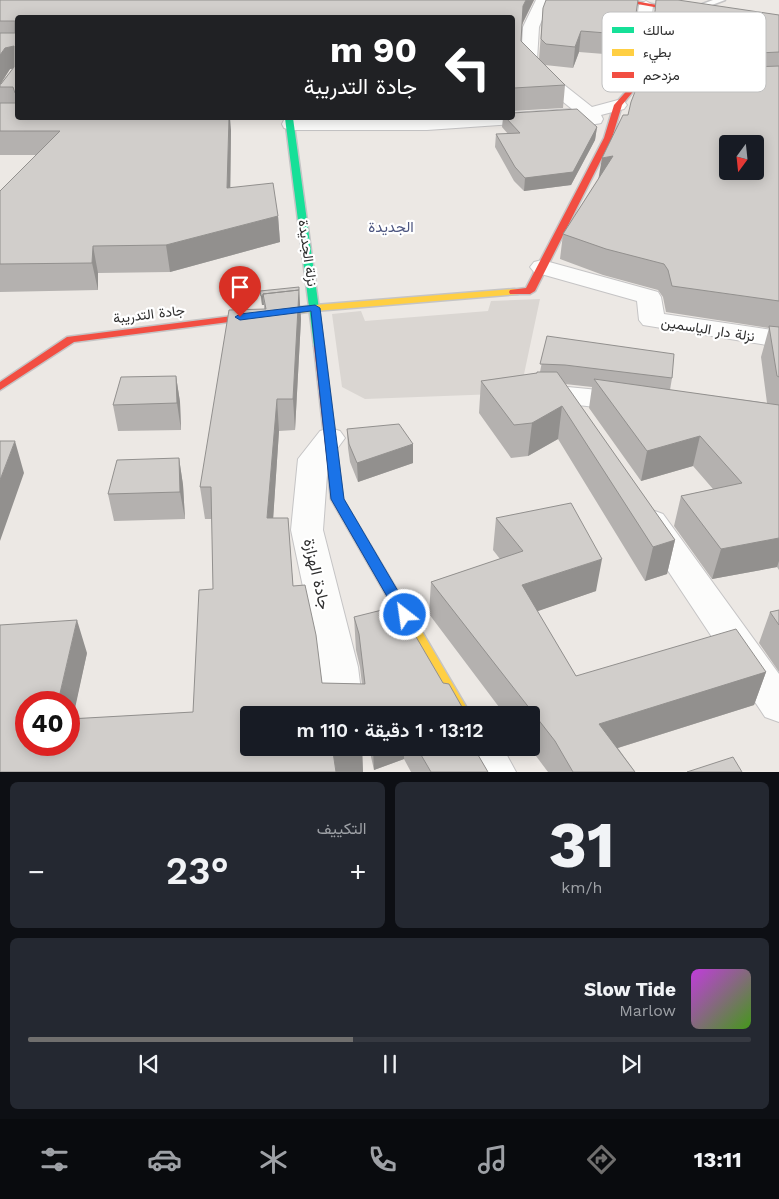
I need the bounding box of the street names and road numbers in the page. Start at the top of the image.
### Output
street label: نزلة الجديدة [294,219,321,287]
street label: جادة التدريبة [112,302,186,327]
street label: نزلة دار الياسمين [660,314,756,345]
street label: جادة الهزازة [299,537,334,612]

